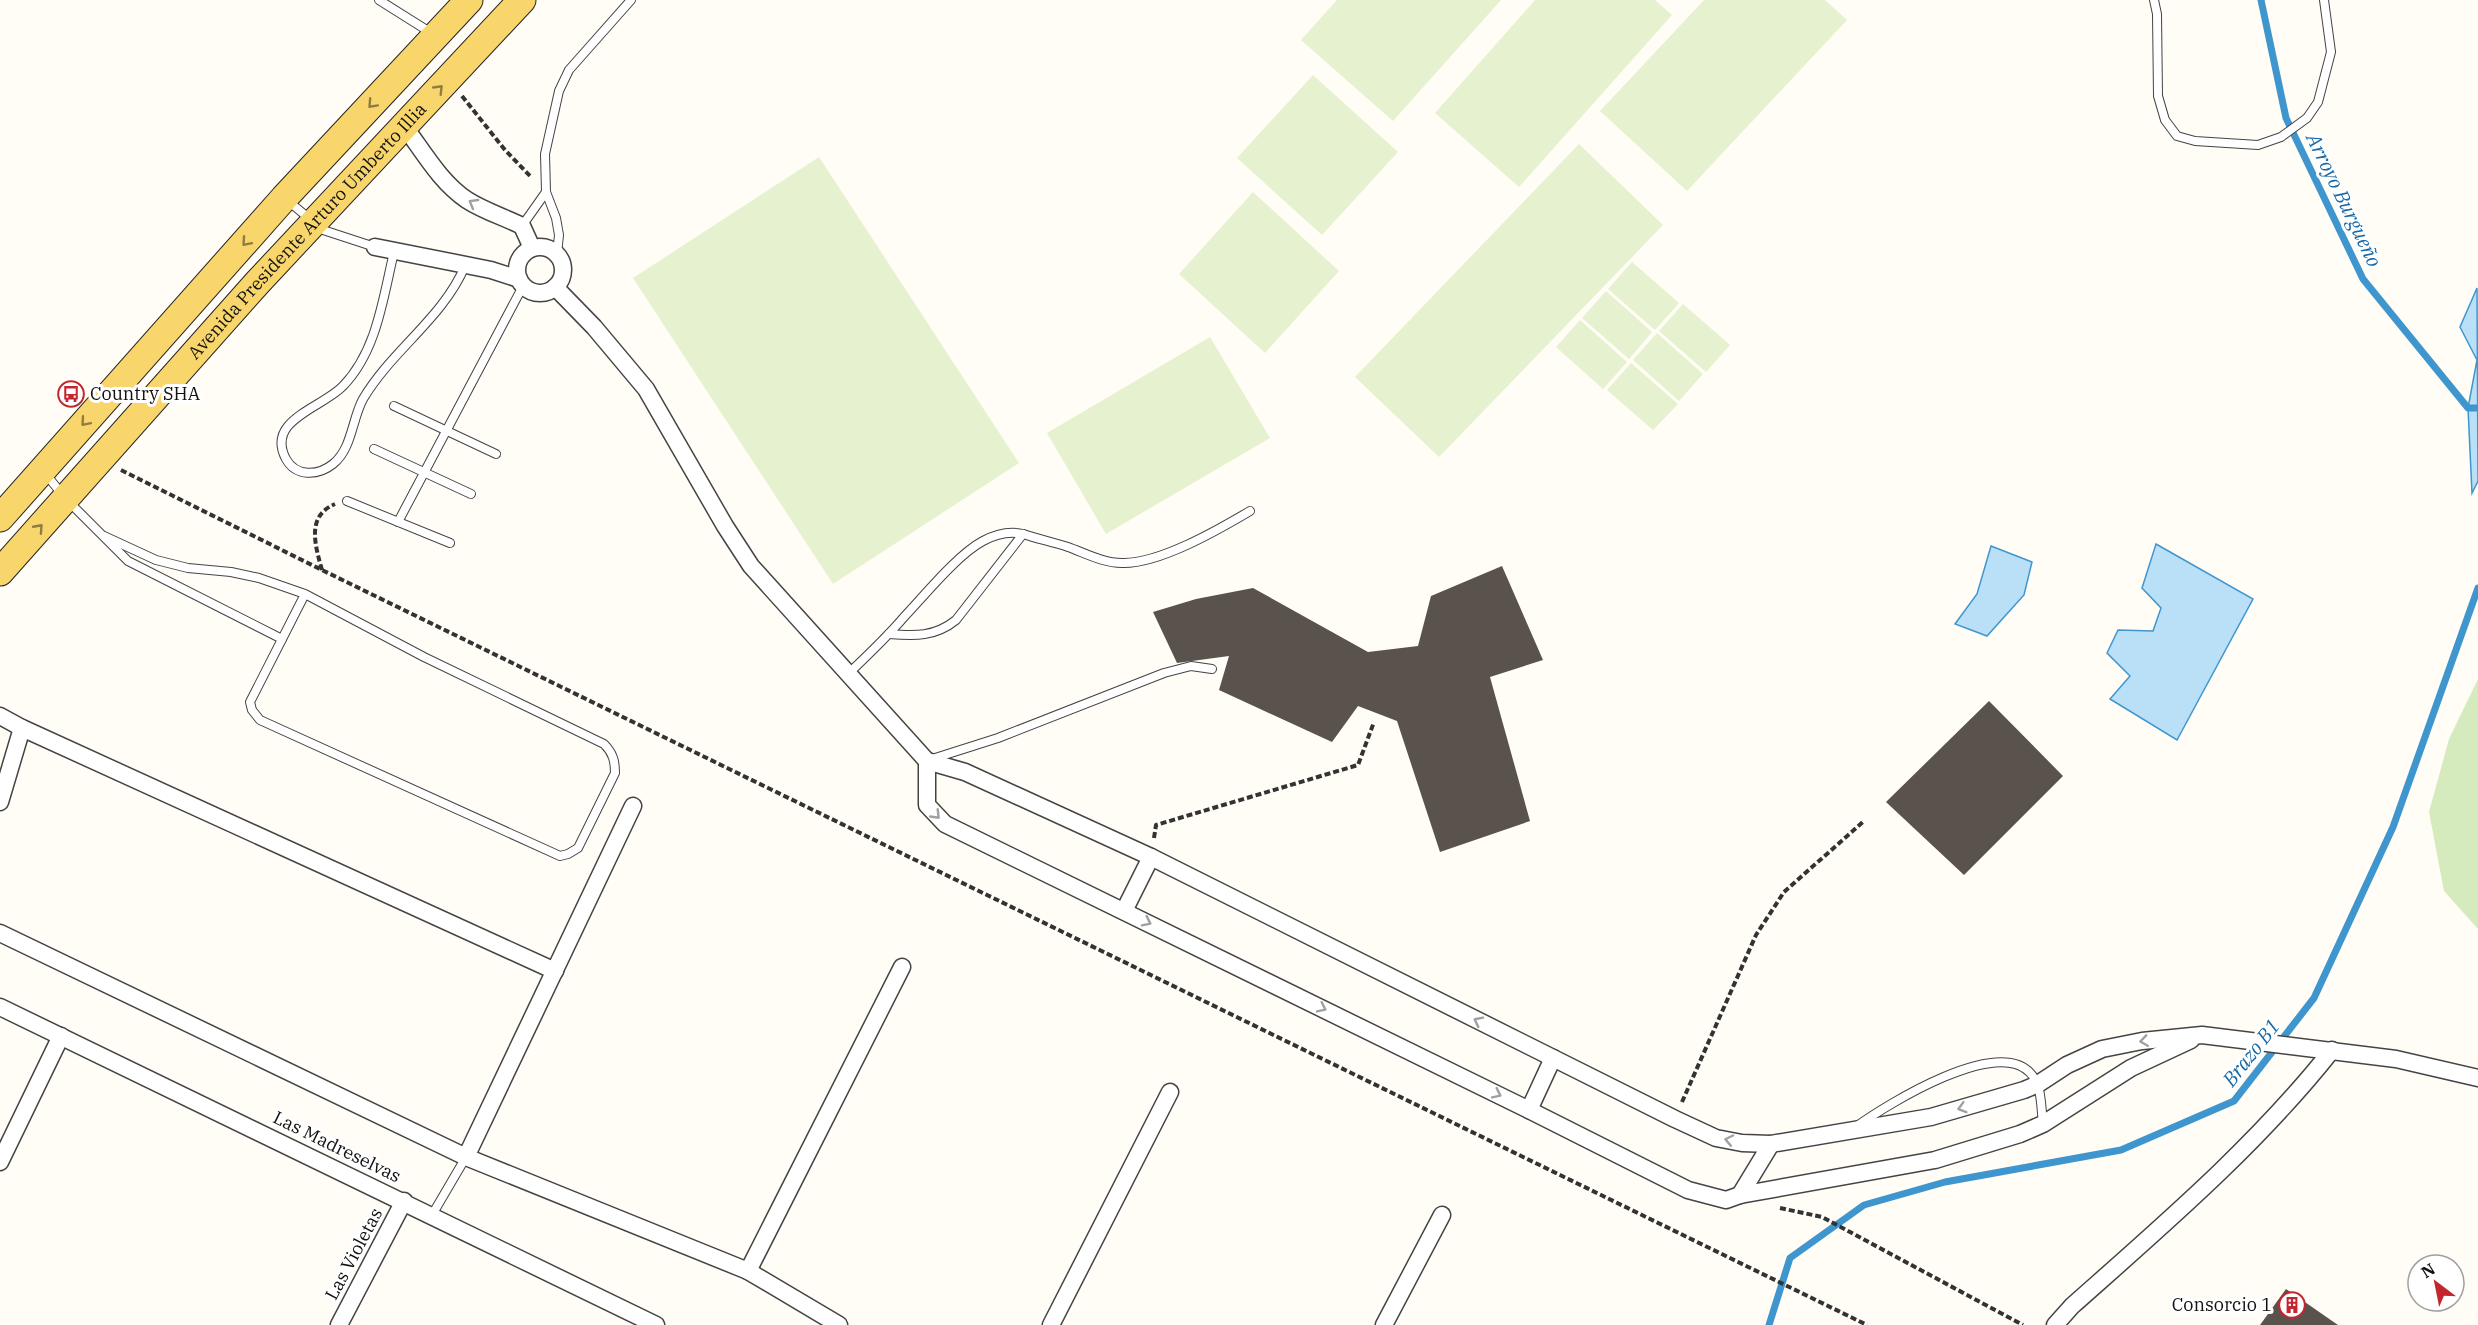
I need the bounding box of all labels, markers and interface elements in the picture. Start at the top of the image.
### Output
one-way arrow [432,85,443,96]
street label: Avenida Presidente Arturo Umberto Illia [183,97,431,364]
one-way arrow [368,98,379,108]
water label: Arroyo Burgueño [2299,127,2389,271]
one-way arrow [469,198,479,210]
one-way arrow [242,235,253,246]
bus stop icon: Country SHA [56,379,86,409]
place label: Country SHA [90,382,201,405]
one-way arrow [81,415,92,426]
one-way arrow [32,524,43,535]
one-way arrow [929,808,940,819]
one-way arrow [1141,915,1152,926]
one-way arrow [1316,1001,1327,1012]
water label: Brazo B1 [2215,1014,2285,1093]
one-way arrow [1473,1016,1484,1028]
one-way arrow [2139,1034,2148,1046]
one-way arrow [1491,1087,1502,1098]
one-way arrow [1958,1101,1968,1113]
street label: Las Madreselvas [270,1106,405,1187]
one-way arrow [1725,1135,1735,1148]
street label: Las Violetas [320,1204,387,1304]
north arrow [2406,1253,2466,1313]
text: N [2417,1258,2439,1282]
building icon: Consorcio 1 [2277,1290,2307,1320]
place label: Consorcio 1 [2172,1293,2272,1316]

